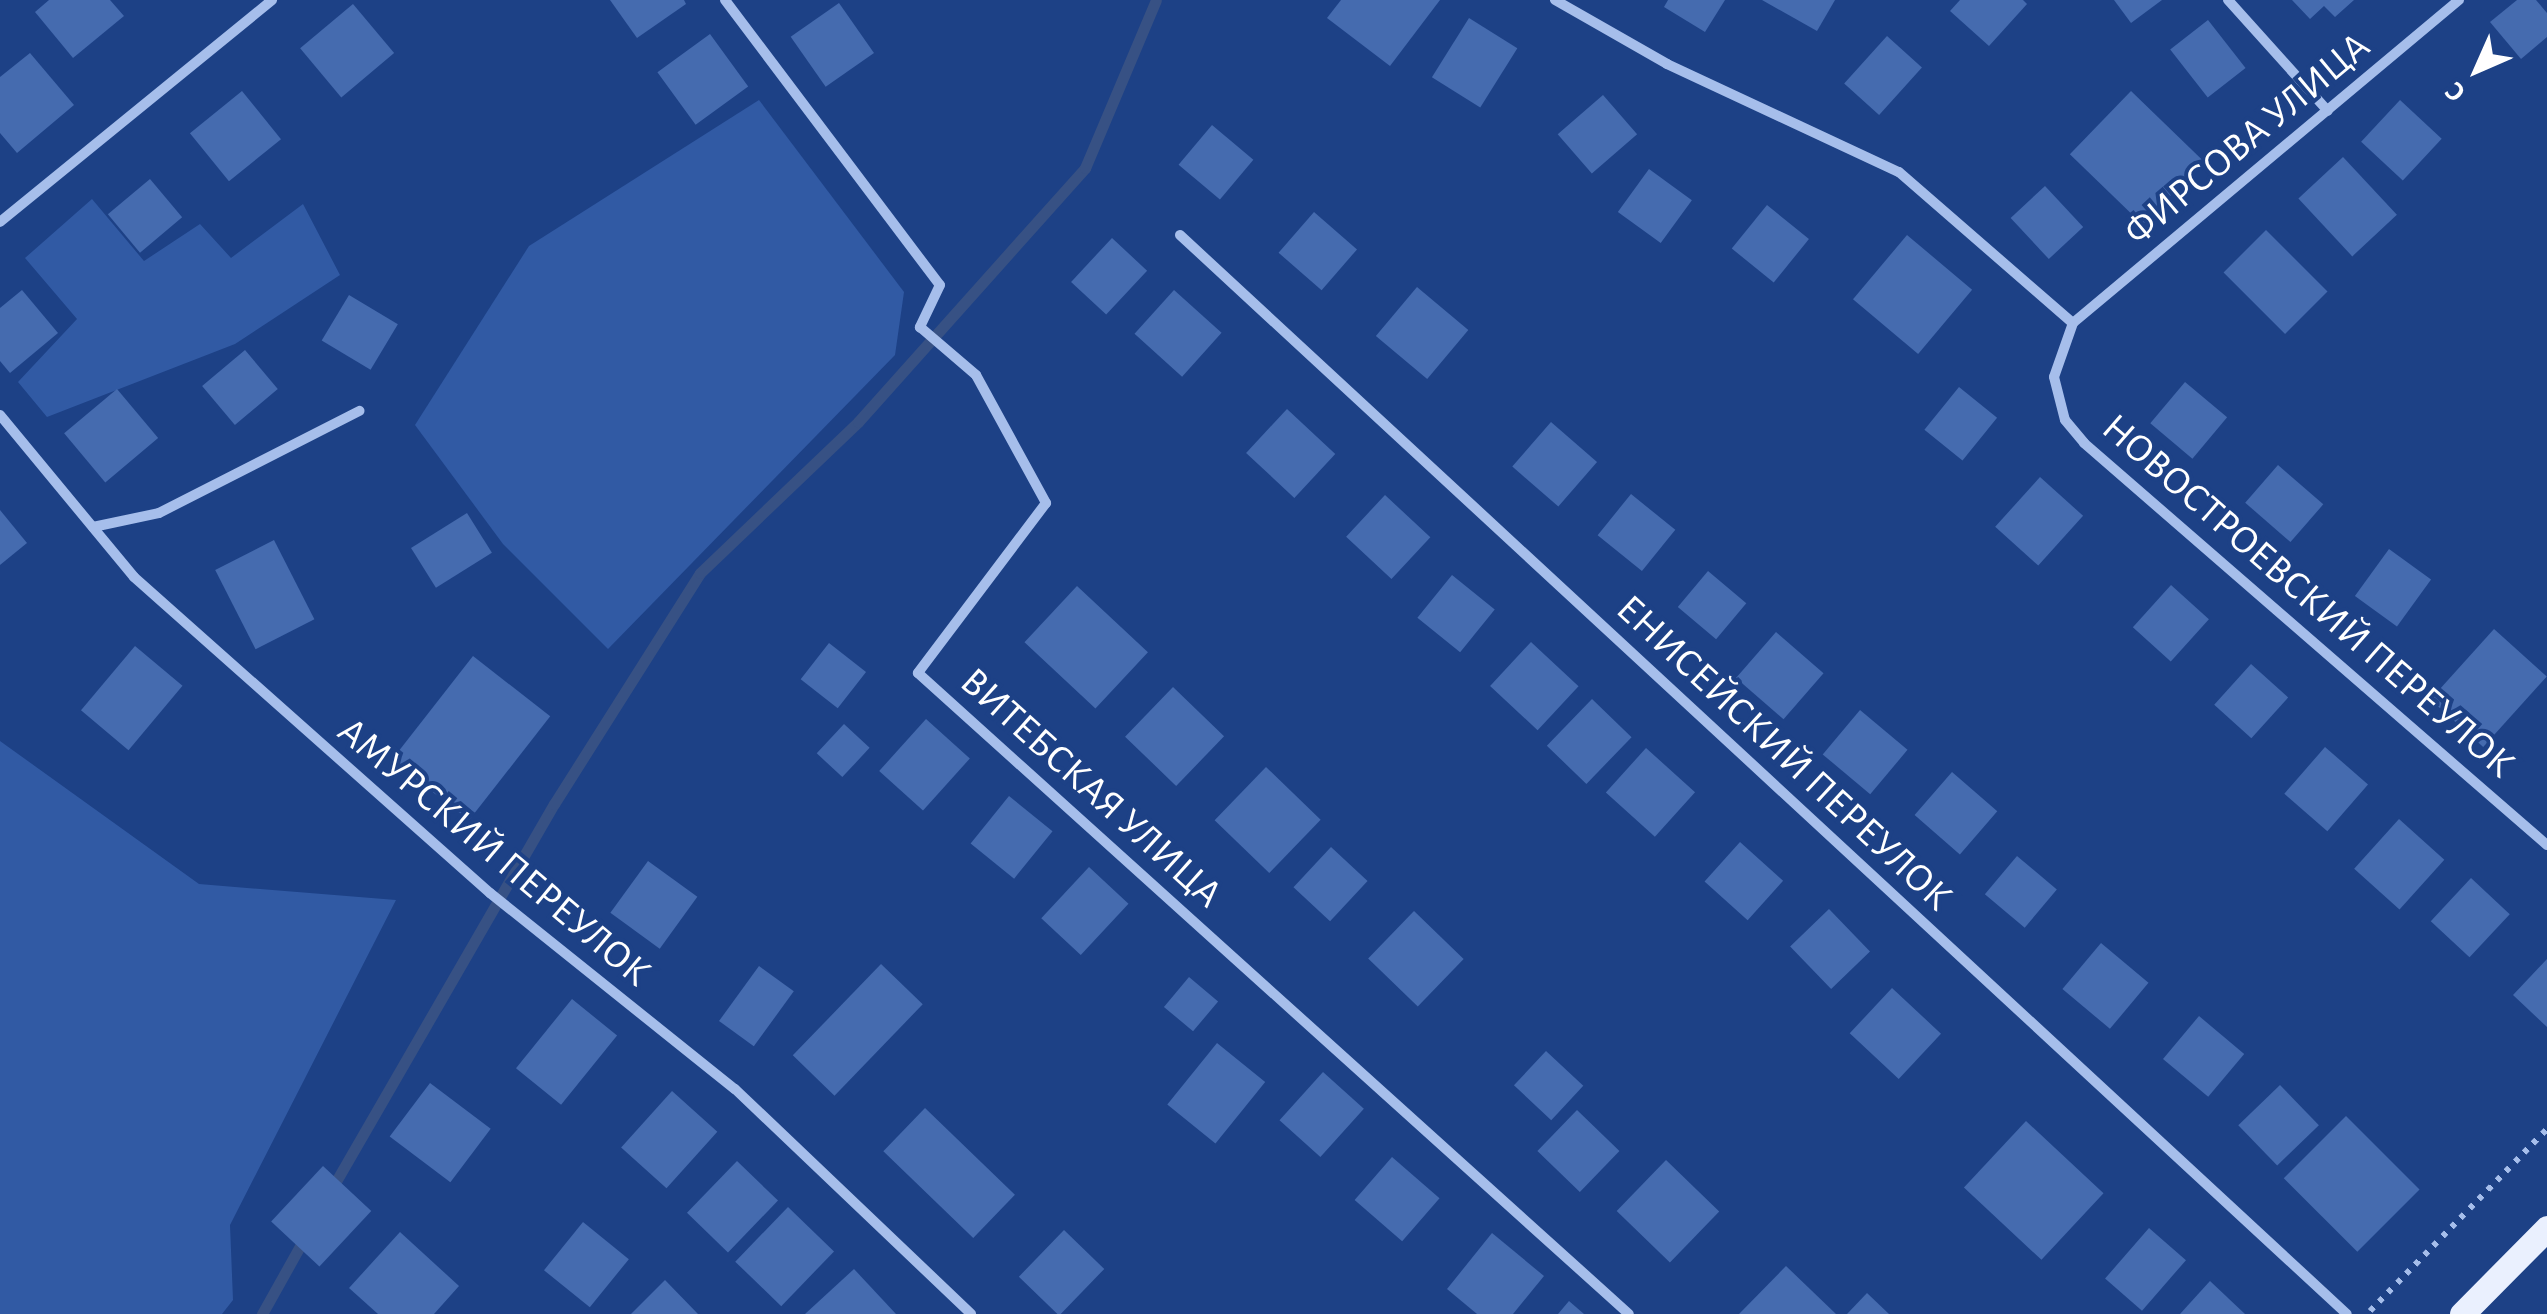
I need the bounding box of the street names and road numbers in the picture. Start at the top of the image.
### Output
street label: ФИРСОВА УЛИЦА [2114,22,2380,256]
street label: НОВОСТРОЕВСКИЙ ПЕРЕУЛОК [2092,404,2524,788]
street label: ЕНИСЕЙСКИЙ ПЕРЕУЛОК [1606,585,1962,921]
street label: ВИТЕБСКАЯ УЛИЦА [950,658,1232,918]
street label: АМУРСКИЙ ПЕРЕУЛОК [328,707,660,997]

